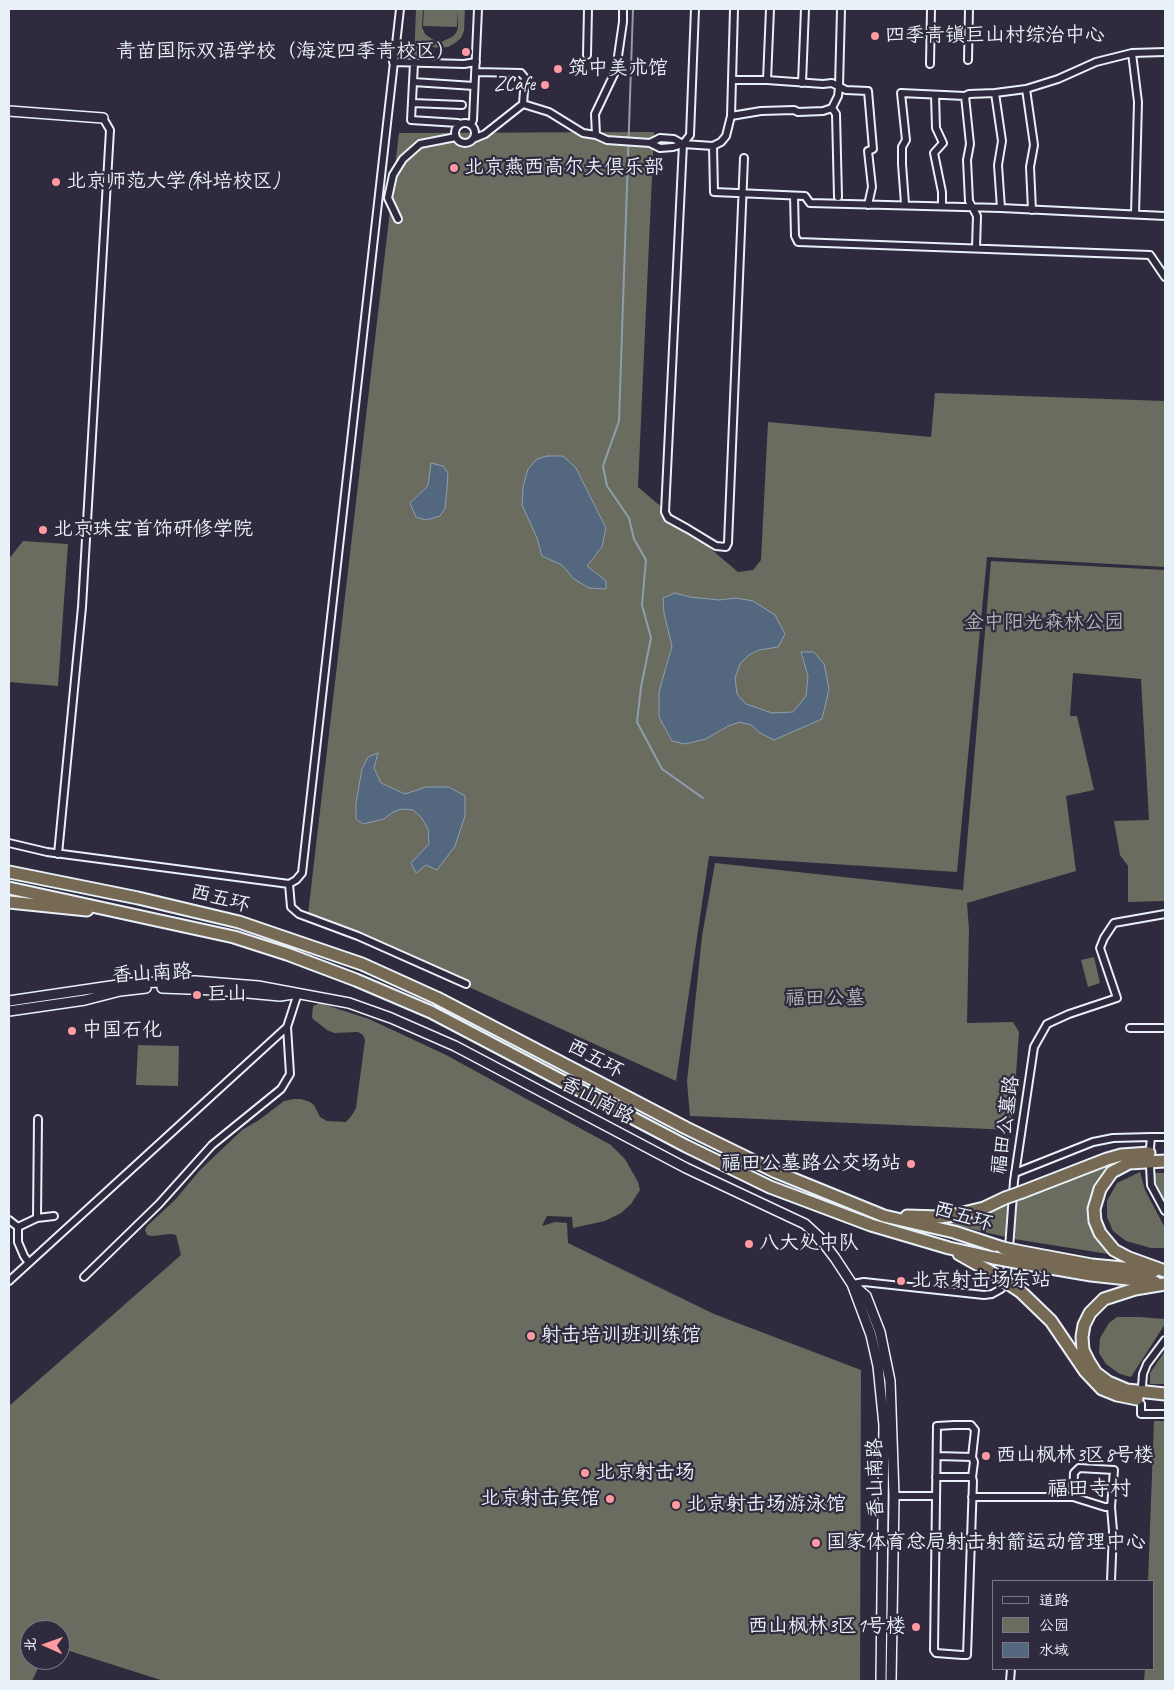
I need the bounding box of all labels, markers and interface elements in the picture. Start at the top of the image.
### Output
place label: 四季青镇巨山村综治中心 [885,24,1105,48]
marker: 四季青镇巨山村综治中心 [869,30,881,42]
place label: 青苗国际双语学校（海淀四季青校区） [116,40,456,64]
marker: 青苗国际双语学校（海淀四季青校区） [460,46,472,58]
place label: 筑中美术馆 [568,57,668,81]
marker: 筑中美术馆 [552,63,564,75]
place label: ZCafe [494,73,535,97]
marker: ZCafe [539,79,551,91]
place label: 北京燕西高尔夫俱乐部 [464,156,664,180]
marker: 北京燕西高尔夫俱乐部 [448,162,460,174]
place label: 北京师范大学(科培校区) [66,170,279,194]
marker: 北京师范大学(科培校区) [50,176,62,188]
place label: 北京珠宝首饰研修学院 [53,518,253,542]
marker: 北京珠宝首饰研修学院 [37,524,49,536]
park label: 金中阳光森林公园 [964,611,1124,635]
street label: 西五环 [188,880,252,918]
street label: 香山南路 [111,960,193,988]
place label: 巨山 [207,983,247,1007]
park label: 福田公墓 [785,987,865,1011]
marker: 巨山 [191,989,203,1001]
place label: 中国石化 [82,1019,162,1043]
marker: 中国石化 [66,1025,78,1037]
street label: 西五环 [563,1034,627,1084]
street label: 香山南路 [556,1072,638,1130]
street label: 福田公墓路 [987,1074,1025,1176]
place label: 福田公墓路公交场站 [721,1152,901,1176]
marker: 福田公墓路公交场站 [905,1158,917,1170]
street label: 西五环 [931,1197,995,1237]
place label: 八大处中队 [759,1232,859,1256]
marker: 八大处中队 [743,1238,755,1250]
place label: 北京射击场东站 [911,1269,1051,1293]
marker: 北京射击场东站 [895,1275,907,1287]
place label: 射击培训班训练馆 [541,1324,701,1348]
marker: 射击培训班训练馆 [525,1330,537,1342]
street label: 香山南路 [863,1438,889,1518]
place label: 西山枫林3区8号楼 [996,1444,1154,1468]
marker: 西山枫林3区8号楼 [980,1450,992,1462]
place label: 北京射击场 [595,1461,695,1485]
marker: 北京射击场 [579,1467,591,1479]
district label: 福田寺村 [1047,1476,1131,1502]
place label: 北京射击宾馆 [480,1487,600,1511]
marker: 北京射击宾馆 [604,1493,616,1505]
place label: 北京射击场游泳馆 [686,1493,846,1517]
marker: 北京射击场游泳馆 [670,1499,682,1511]
place label: 国家体育总局射击射箭运动管理中心 [826,1531,1146,1555]
marker: 国家体育总局射击射箭运动管理中心 [810,1537,822,1549]
legend [992,1580,1154,1670]
text: 道路 [1039,1591,1069,1610]
place label: 西山枫林3区1号楼 [748,1615,906,1639]
text: 公园 [1039,1616,1069,1635]
north arrow [20,1620,70,1670]
marker: 西山枫林3区1号楼 [910,1621,922,1633]
text: 北 [22,1637,39,1652]
text: 水域 [1039,1641,1069,1660]

